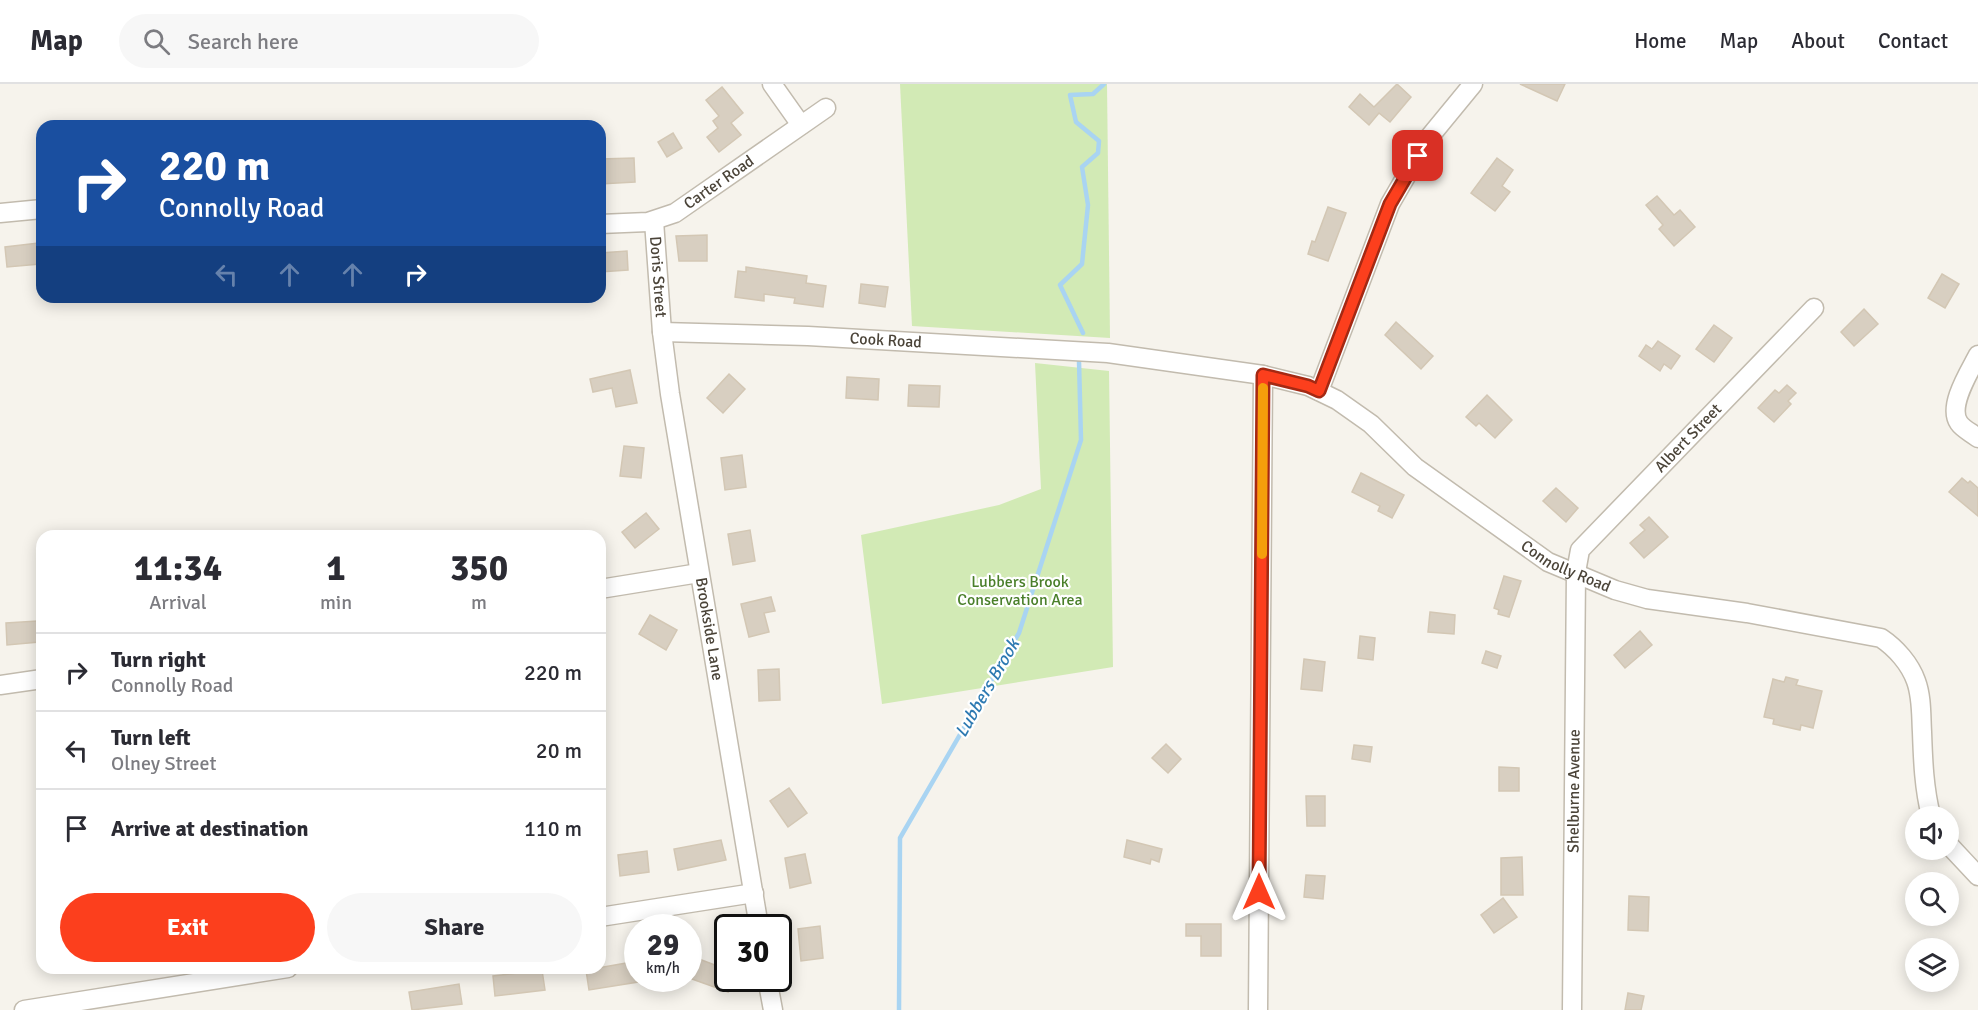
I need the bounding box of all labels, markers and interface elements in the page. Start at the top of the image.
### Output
search box [119,14,539,68]
text: Map [30,24,83,58]
icon: search [140,25,173,58]
text: Search here [188,28,299,55]
text: Home [1634,28,1687,54]
text: Map [1720,28,1758,54]
text: About [1791,28,1845,54]
text: Contact [1878,28,1948,54]
pin [1392,130,1443,181]
icon: arrive [1401,139,1434,172]
text: 220 m [159,141,270,192]
icon: right [60,144,138,222]
street label: Carter Road [680,151,758,214]
text: Connolly Road [159,192,324,225]
street label: Doris Street [645,235,671,319]
icon: left [210,258,243,291]
icon: ahead [273,258,306,291]
icon: ahead [336,258,369,291]
icon: right [399,258,432,291]
street label: Cook Road [849,328,922,352]
street label: Albert Street [1650,399,1726,477]
street label: Connolly Road [1517,536,1613,597]
text: 11:34 [134,546,222,591]
text: 1 [326,546,346,591]
text: 350 [450,546,508,591]
park label: Lubbers Brook Conservation Area [957,572,1083,610]
street label: Brookside Lane [691,576,728,682]
text: Arrival [149,590,207,615]
text: min [320,590,352,615]
text: m [471,590,487,615]
water label: Lubbers Brook [950,633,1025,741]
text: Turn right [111,646,206,673]
icon: right [60,656,93,689]
text: 220 m [524,659,582,686]
text: Connolly Road [111,673,233,698]
text: Turn left [111,724,191,751]
street label: Shelburne Avenue [1563,729,1585,853]
icon: left [60,734,93,767]
text: 20 m [536,737,582,764]
text: Olney Street [111,751,217,776]
map controls [1905,806,1959,992]
button: sound [1905,806,1959,860]
icon: arrive [60,812,93,845]
text: Arrive at destination [111,815,308,842]
text: 110 m [524,815,582,842]
position arrow [1227,860,1291,924]
button: search [1905,872,1959,926]
button: Exit [60,893,315,962]
button: Share [327,893,582,962]
speed limit sign: 30 [714,914,792,992]
text: 29 [647,927,679,964]
button: layers [1905,938,1959,992]
text: km/h [646,959,680,977]

